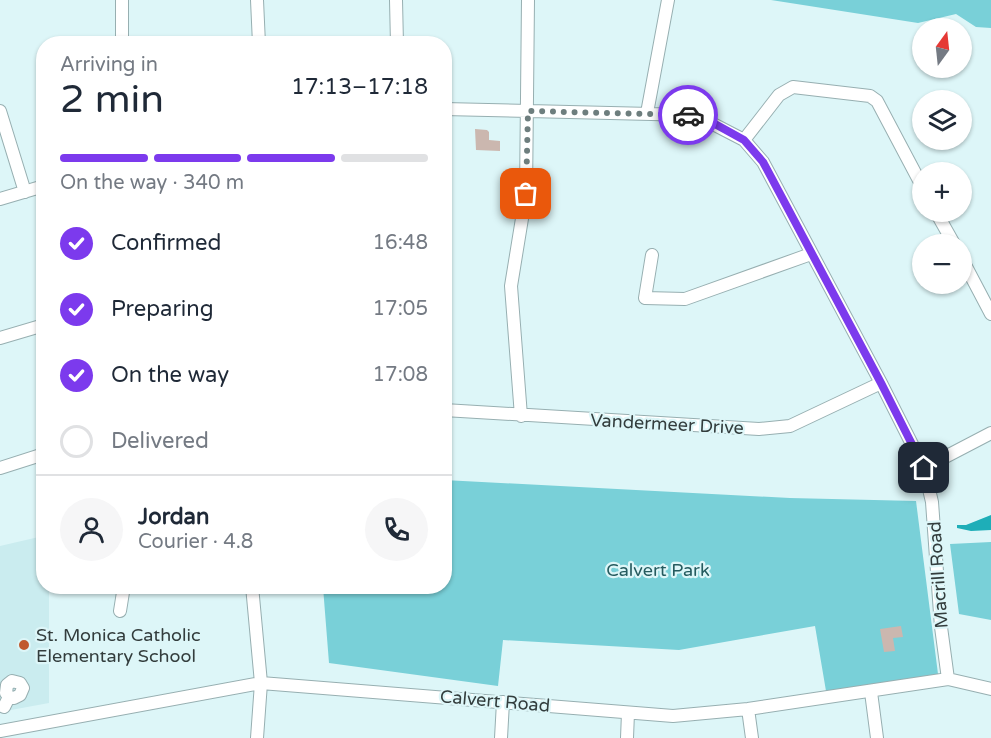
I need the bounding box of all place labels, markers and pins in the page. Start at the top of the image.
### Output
pin [500,168,551,219]
pin [898,442,949,493]
place label: St. Monica Catholic Elementary School [36,624,201,667]
marker: St. Monica Catholic Elementary School [17,638,31,652]

